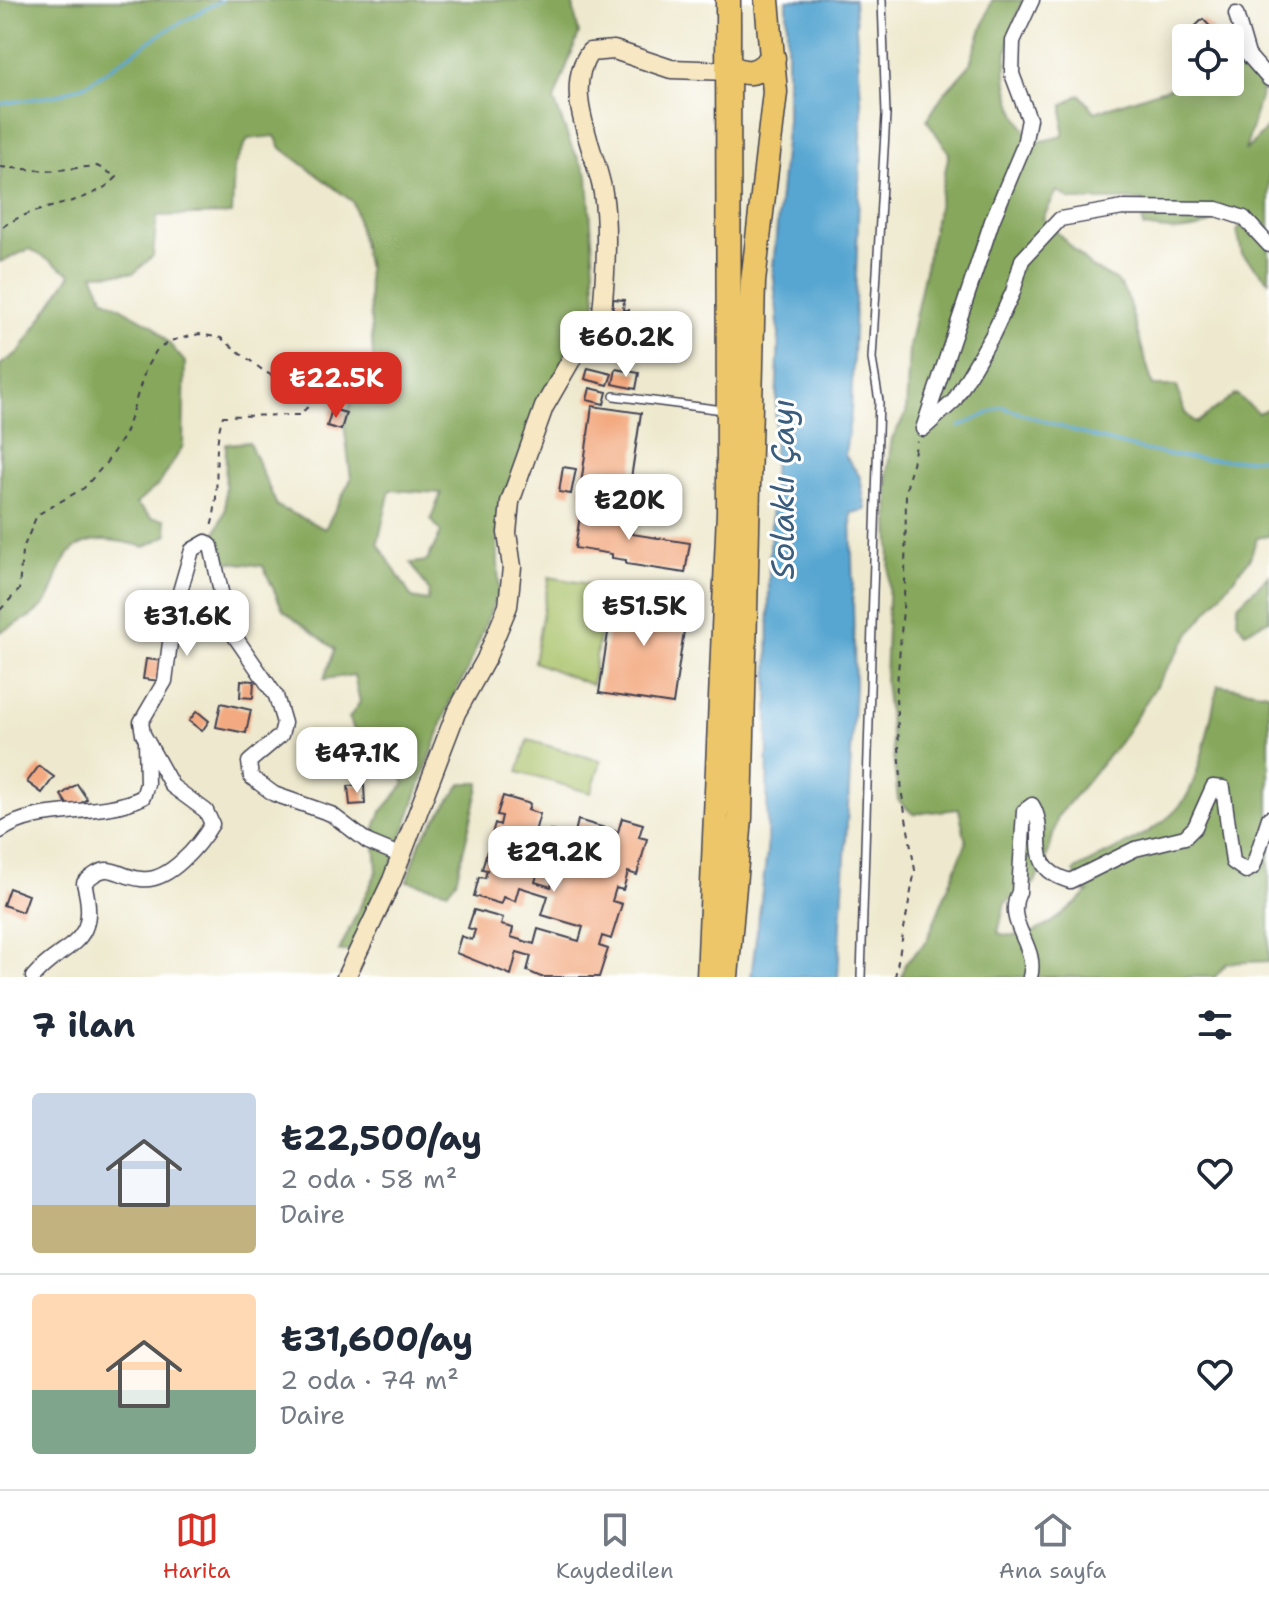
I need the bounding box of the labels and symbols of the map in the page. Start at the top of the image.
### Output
pin: ₺60.2K [561,311,691,379]
pin: ₺22.5K [271,352,401,420]
water label: Solaklı Çayı [761,399,804,579]
pin: ₺20K [582,474,676,542]
pin: ₺51.5K [579,580,709,648]
pin: ₺31.6K [122,590,252,658]
pin: ₺47.1K [292,727,422,795]
pin: ₺29.2K [489,826,619,894]

